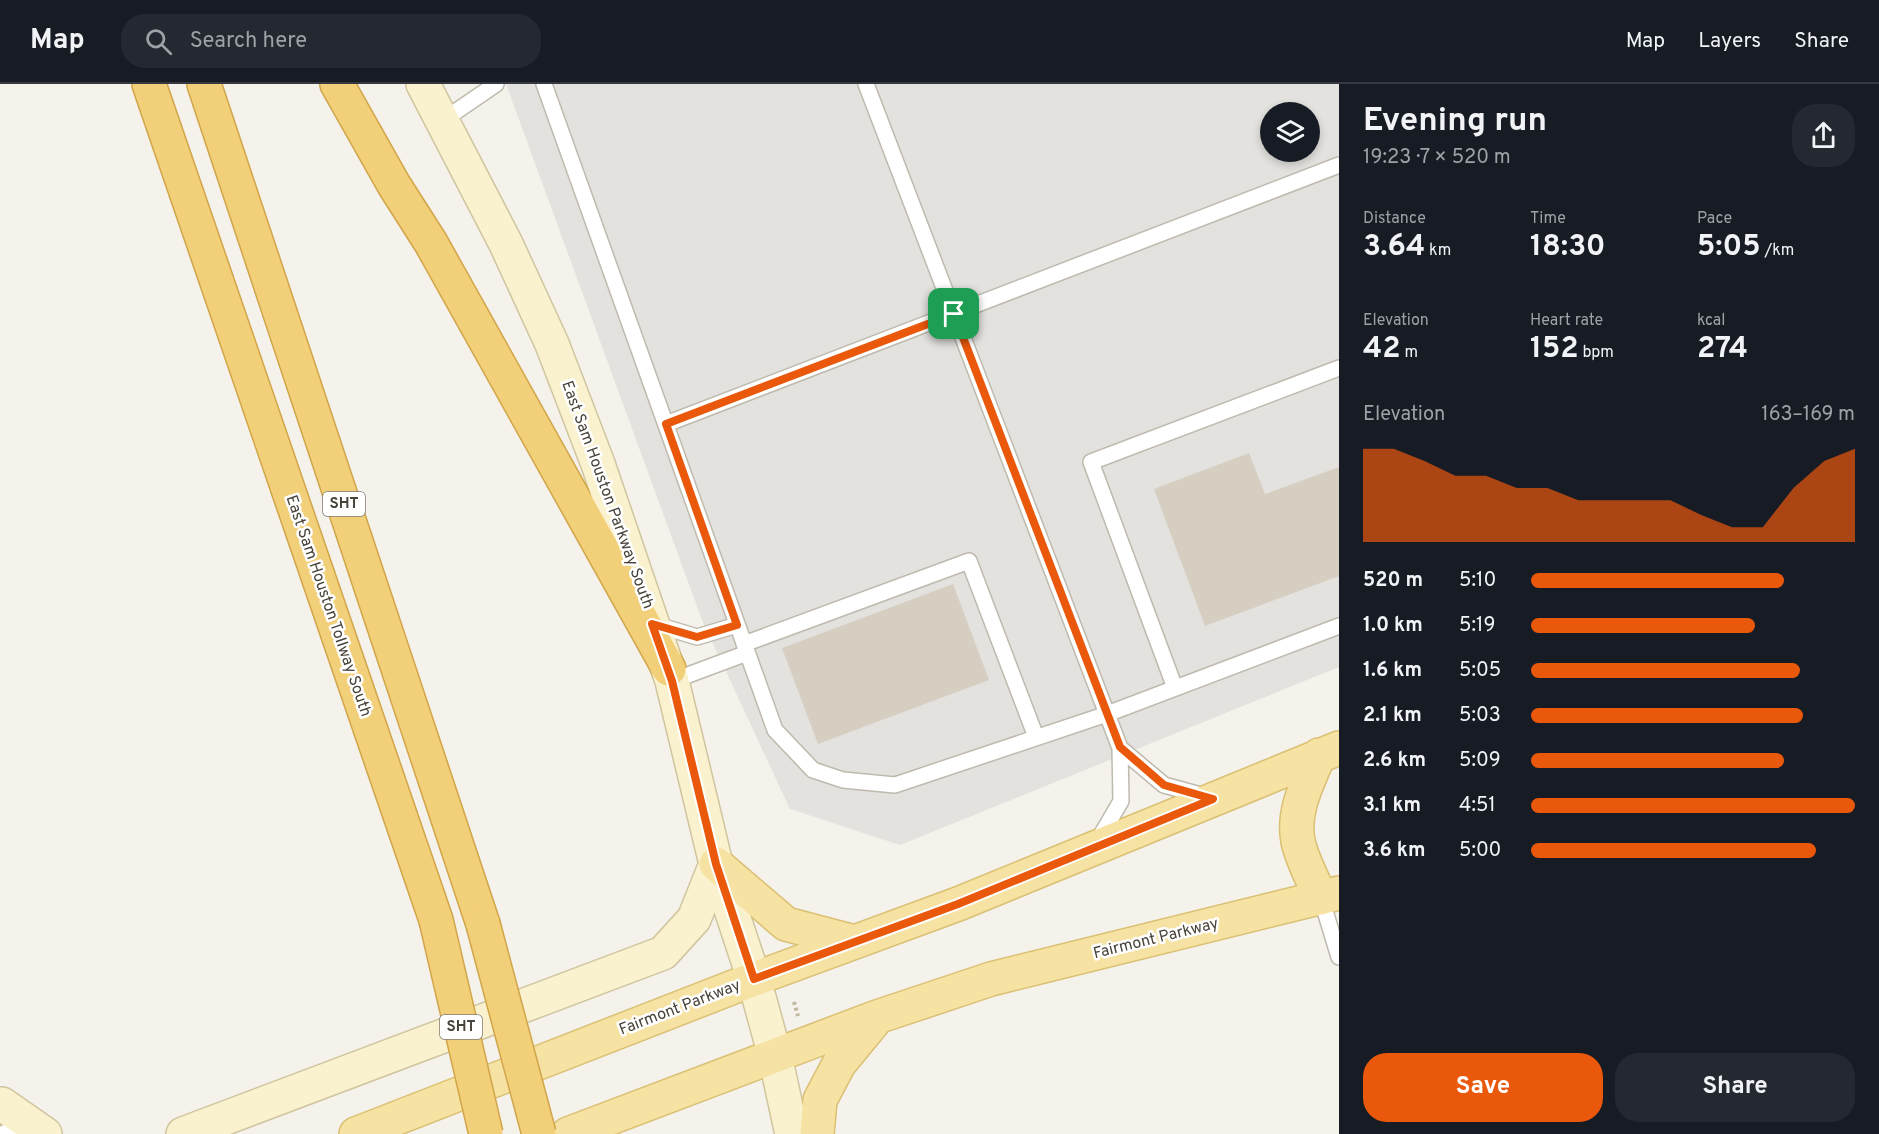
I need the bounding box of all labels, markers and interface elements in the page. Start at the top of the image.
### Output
search box [121,14,541,68]
text: Map [30,23,85,59]
icon: search [142,25,175,58]
text: Search here [190,28,307,55]
text: Map [1626,28,1665,55]
text: Layers [1698,28,1761,55]
text: Share [1794,28,1849,55]
text: Evening run [1363,101,1547,143]
map controls [1260,102,1320,162]
button: layers [1260,102,1320,162]
button: share [1792,104,1855,167]
text: 19:23 · 7 × 520 m [1363,145,1511,171]
text: Distance [1363,209,1426,229]
text: Time [1530,209,1566,229]
text: Pace [1697,209,1732,229]
text: 3.64 [1363,229,1425,266]
text: 18:30 [1530,229,1605,266]
text: 5:05 [1697,229,1761,266]
text: km [1425,241,1451,261]
text: /km [1761,241,1794,261]
pin [928,288,979,339]
icon: arrive [937,297,970,330]
text: Elevation [1363,311,1429,331]
text: Heart rate [1530,311,1603,331]
text: kcal [1697,311,1725,331]
text: 42 [1363,331,1401,368]
text: 152 [1530,331,1579,368]
text: 274 [1697,331,1748,368]
text: m [1401,343,1418,363]
text: bpm [1579,343,1614,363]
street label: East Sam Houston Parkway South [556,378,658,612]
text: Elevation [1363,402,1445,428]
text: 163–169 m [1761,402,1855,428]
road number: SHT [323,492,365,516]
street label: East Sam Houston Tollway South [281,493,375,719]
text: 520 m [1363,568,1423,594]
text: 5:10 [1459,568,1496,594]
text: 1.0 km [1363,613,1423,639]
text: 5:19 [1459,613,1495,639]
text: 1.6 km [1363,658,1422,684]
text: 5:05 [1459,658,1501,684]
text: 2.1 km [1363,703,1422,729]
text: 5:03 [1459,703,1501,729]
text: 2.6 km [1363,748,1426,774]
text: 5:09 [1459,748,1501,774]
text: 3.1 km [1363,793,1421,819]
text: 4:51 [1459,793,1496,819]
text: 3.6 km [1363,838,1425,864]
text: 5:00 [1459,838,1501,864]
street label: Fairmont Parkway [1091,914,1221,964]
street label: Fairmont Parkway [616,976,744,1040]
road number: SHT [440,1015,482,1039]
button: Save [1363,1053,1603,1122]
button: Share [1615,1053,1855,1122]

